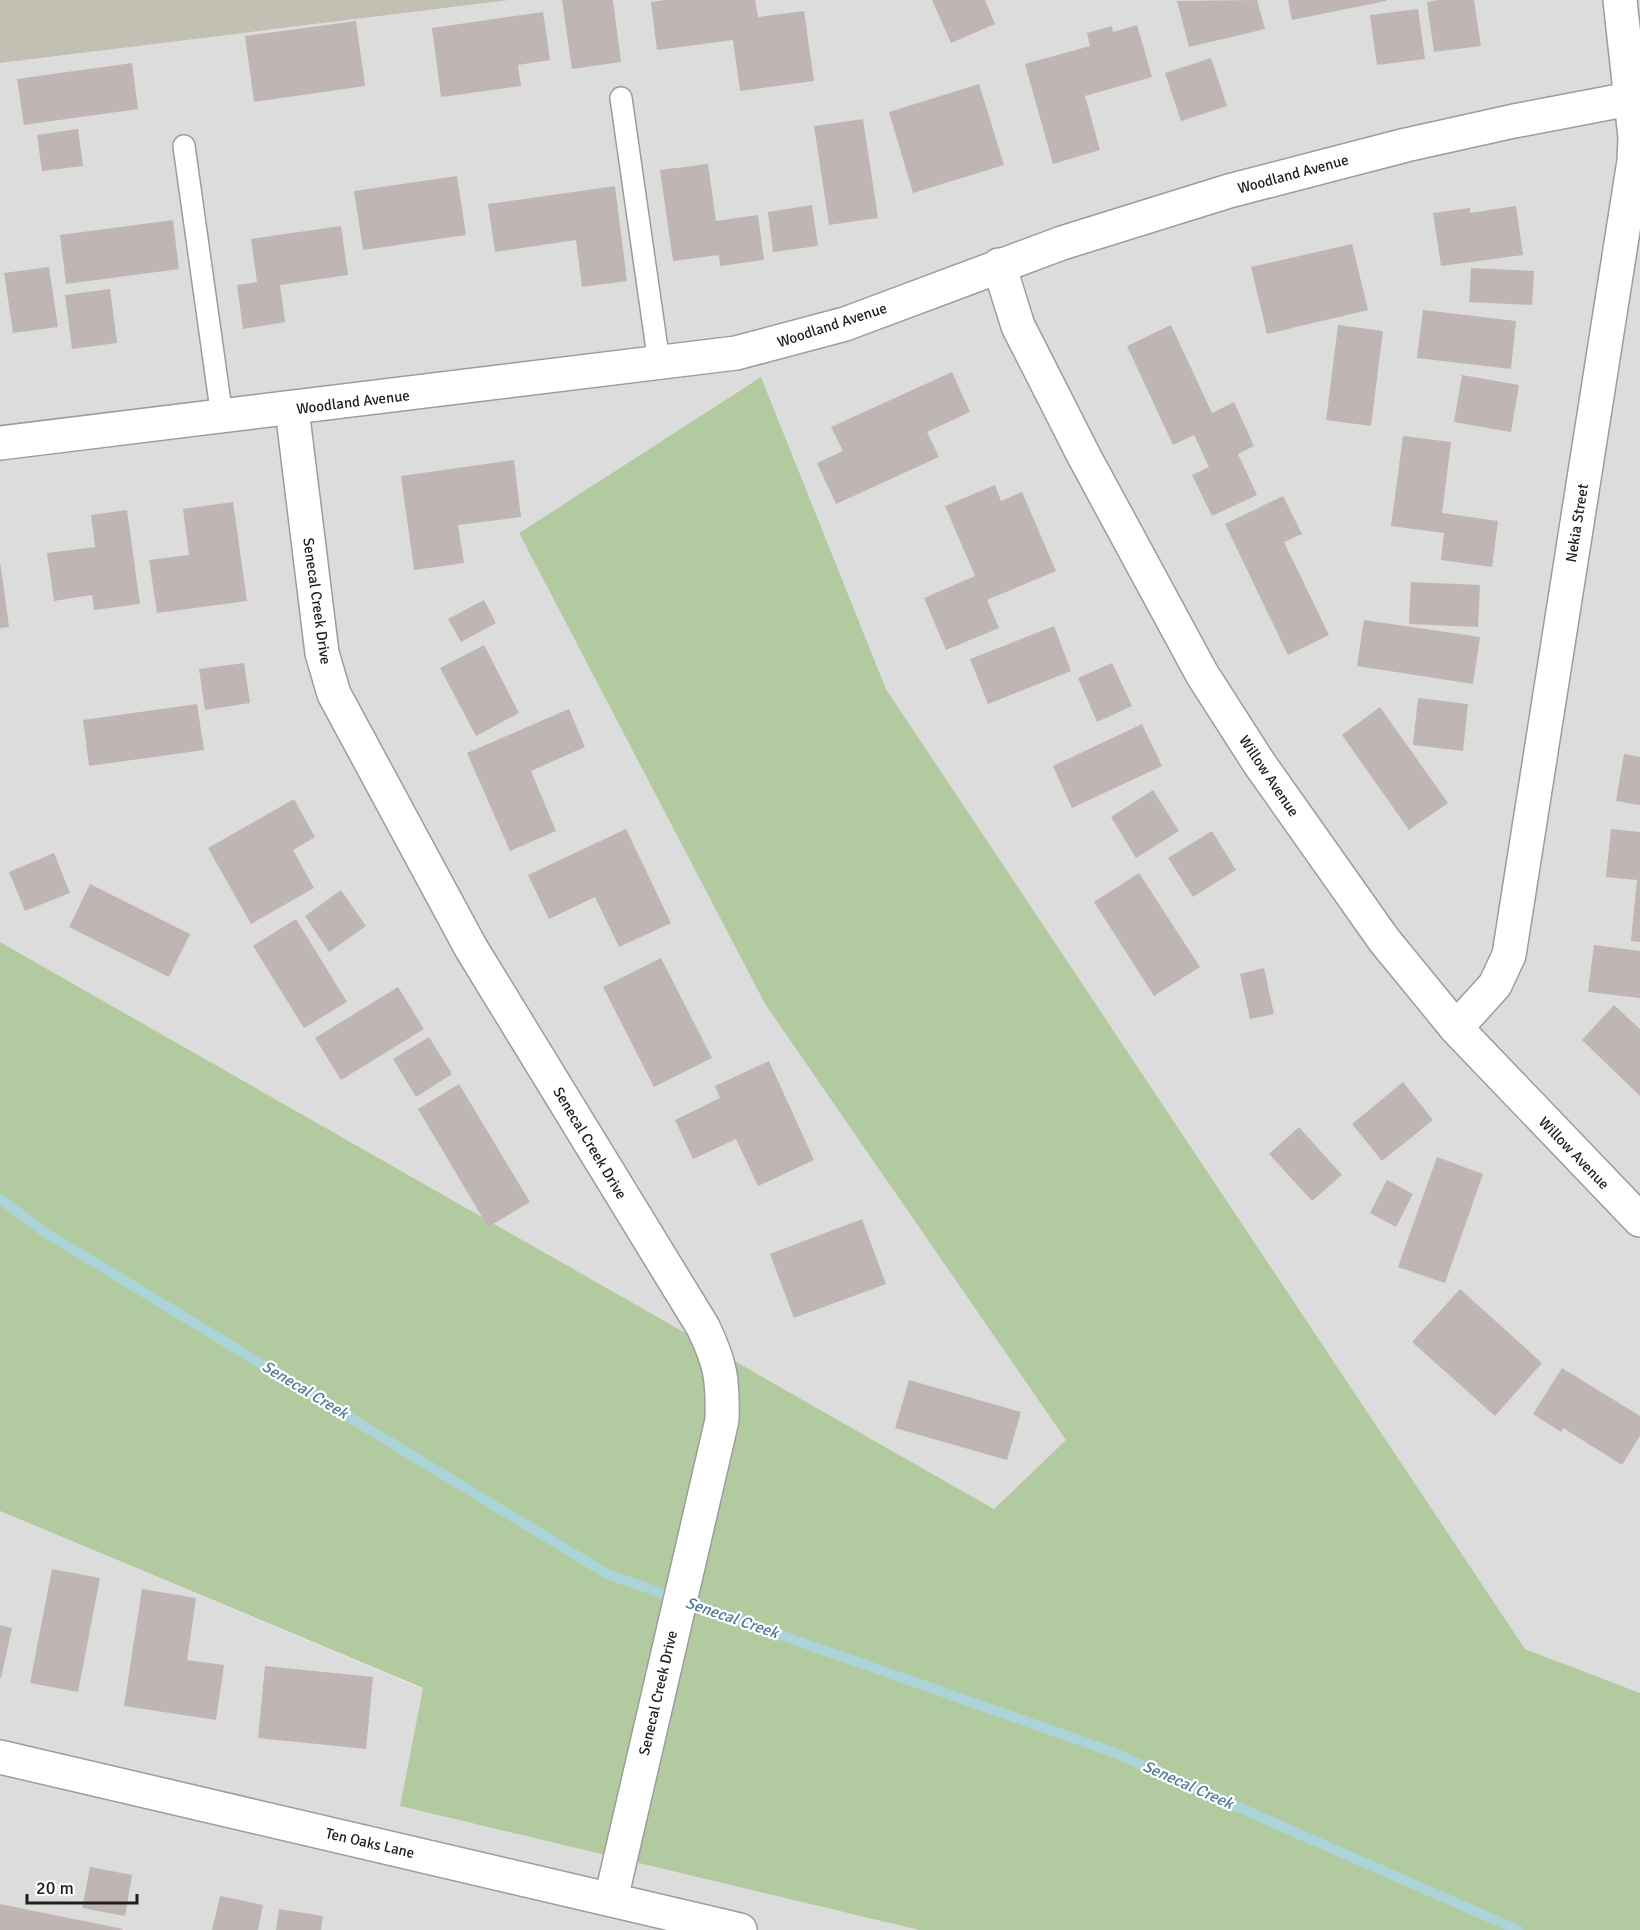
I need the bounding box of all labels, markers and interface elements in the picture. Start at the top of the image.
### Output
street label: Woodland Avenue [1236,151,1350,197]
street label: Woodland Avenue [775,299,889,351]
street label: Woodland Avenue [295,386,411,418]
street label: Nekia Street [1562,482,1592,564]
street label: Senecal Creek Drive [299,537,335,665]
street label: Willow Avenue [1235,732,1303,820]
street label: Senecal Creek Drive [549,1084,631,1202]
street label: Willow Avenue [1535,1113,1613,1193]
water label: Senecal Creek [258,1356,353,1425]
water label: Senecal Creek [683,1593,783,1644]
street label: Senecal Creek Drive [635,1629,681,1757]
water label: Senecal Creek [1140,1756,1238,1815]
street label: Ten Oaks Lane [324,1824,416,1862]
scale bar [27,1867,136,1905]
text: 20 m [36,1877,74,1899]

